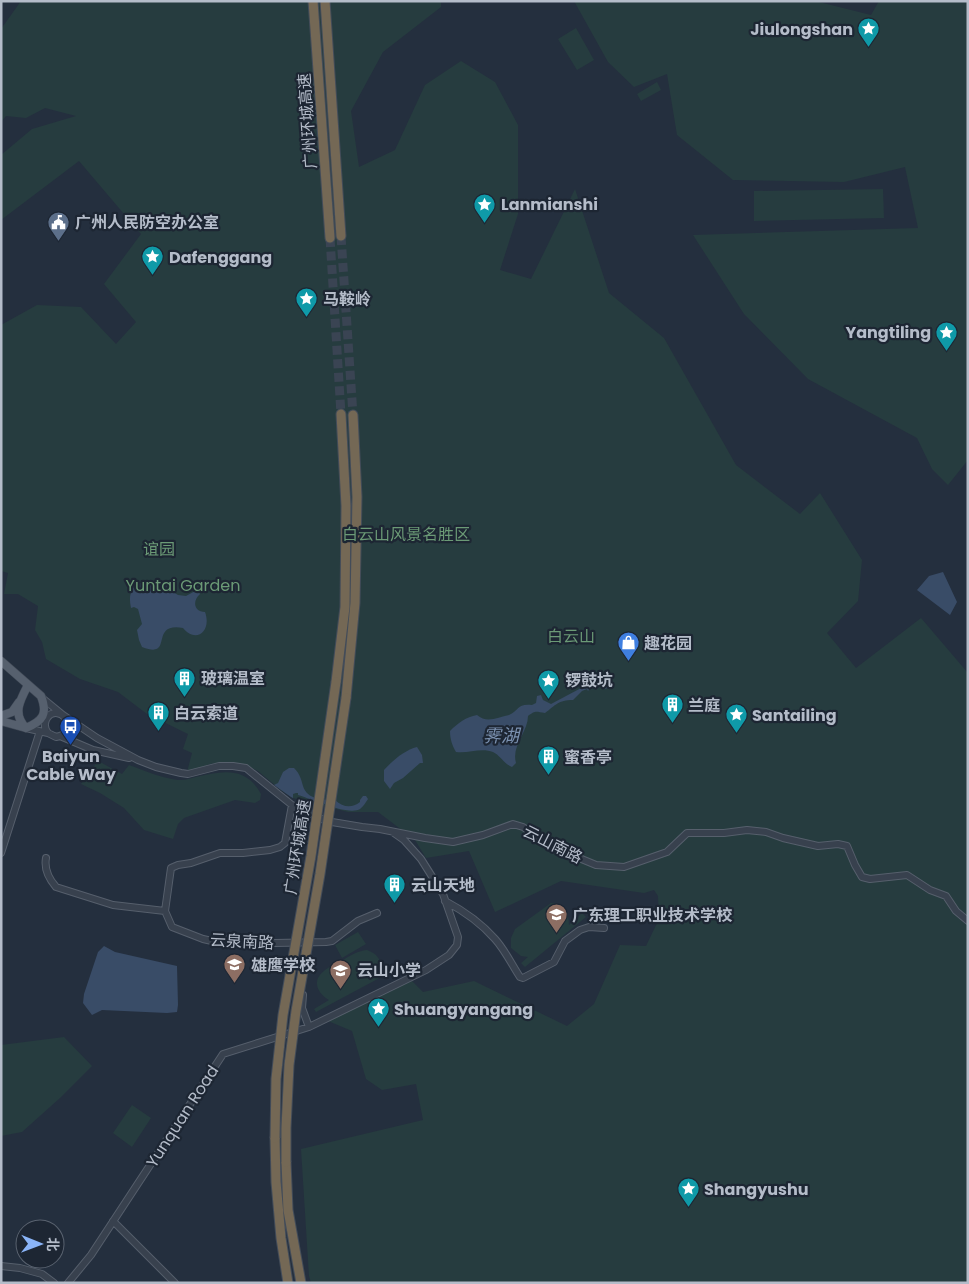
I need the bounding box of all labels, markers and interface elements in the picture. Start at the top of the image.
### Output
place icon: Jiulongshan [857,17,881,48]
place label: Jiulongshan [750,18,853,41]
street label: 广州环城高速 [293,72,322,170]
place icon: Lanmianshi [473,192,497,223]
place label: Lanmianshi [501,193,598,216]
public building icon: 广州人民防空办公室 [47,210,71,241]
place label: 广州人民防空办公室 [75,211,219,234]
place icon: Dafenggang [141,245,165,276]
place label: Dafenggang [169,246,272,269]
place icon: 马鞍岭 [295,287,319,318]
place label: 马鞍岭 [323,288,371,311]
place icon: Yangtiling [935,320,959,351]
place label: Yangtiling [845,321,931,344]
park label: 白云山风景名胜区 [342,523,470,546]
park label: 谊园 [143,538,175,561]
park label: Yuntai Garden [126,574,240,597]
park label: 白云山 [547,625,595,648]
shop icon: 趣花园 [616,631,640,662]
place label: 趣花园 [644,632,692,655]
building icon: 玻璃温室 [173,666,197,697]
place label: 玻璃温室 [201,667,265,690]
place icon: 锣鼓坑 [537,668,561,699]
place label: 锣鼓坑 [565,669,613,692]
building icon: 兰庭 [660,693,684,724]
place label: 兰庭 [688,694,720,717]
building icon: 白云索道 [146,701,170,732]
place label: 白云索道 [174,702,238,725]
place icon: Santailing [724,703,748,734]
place label: Santailing [752,704,837,727]
bus stop icon: Baiyun Cable Way [59,715,83,746]
water label: 霁湖 [483,723,522,748]
place label: Baiyun Cable Way [26,745,117,786]
building icon: 蜜香亭 [536,745,560,776]
place label: 蜜香亭 [564,746,612,769]
street label: 广州环城高速 [279,798,316,896]
street label: 云山南路 [519,820,587,869]
building icon: 云山天地 [383,873,407,904]
place label: 云山天地 [411,874,475,897]
school or university icon: 广东理工职业技术学校 [544,903,568,934]
place label: 广东理工职业技术学校 [572,904,733,927]
street label: 云泉南路 [209,928,275,955]
school or university icon: 雄鹰学校 [223,953,247,984]
place label: 雄鹰学校 [251,954,316,977]
school or university icon: 云山小学 [329,958,353,989]
place label: 云山小学 [357,959,421,982]
place icon: Shuangyangang [366,997,390,1028]
place label: Shuangyangang [394,998,533,1021]
street label: Yunquan Road [141,1061,224,1172]
place icon: Shangyushu [676,1177,700,1208]
place label: Shangyushu [704,1178,809,1201]
north arrow [15,1219,65,1269]
text: 北 [43,1237,63,1251]

